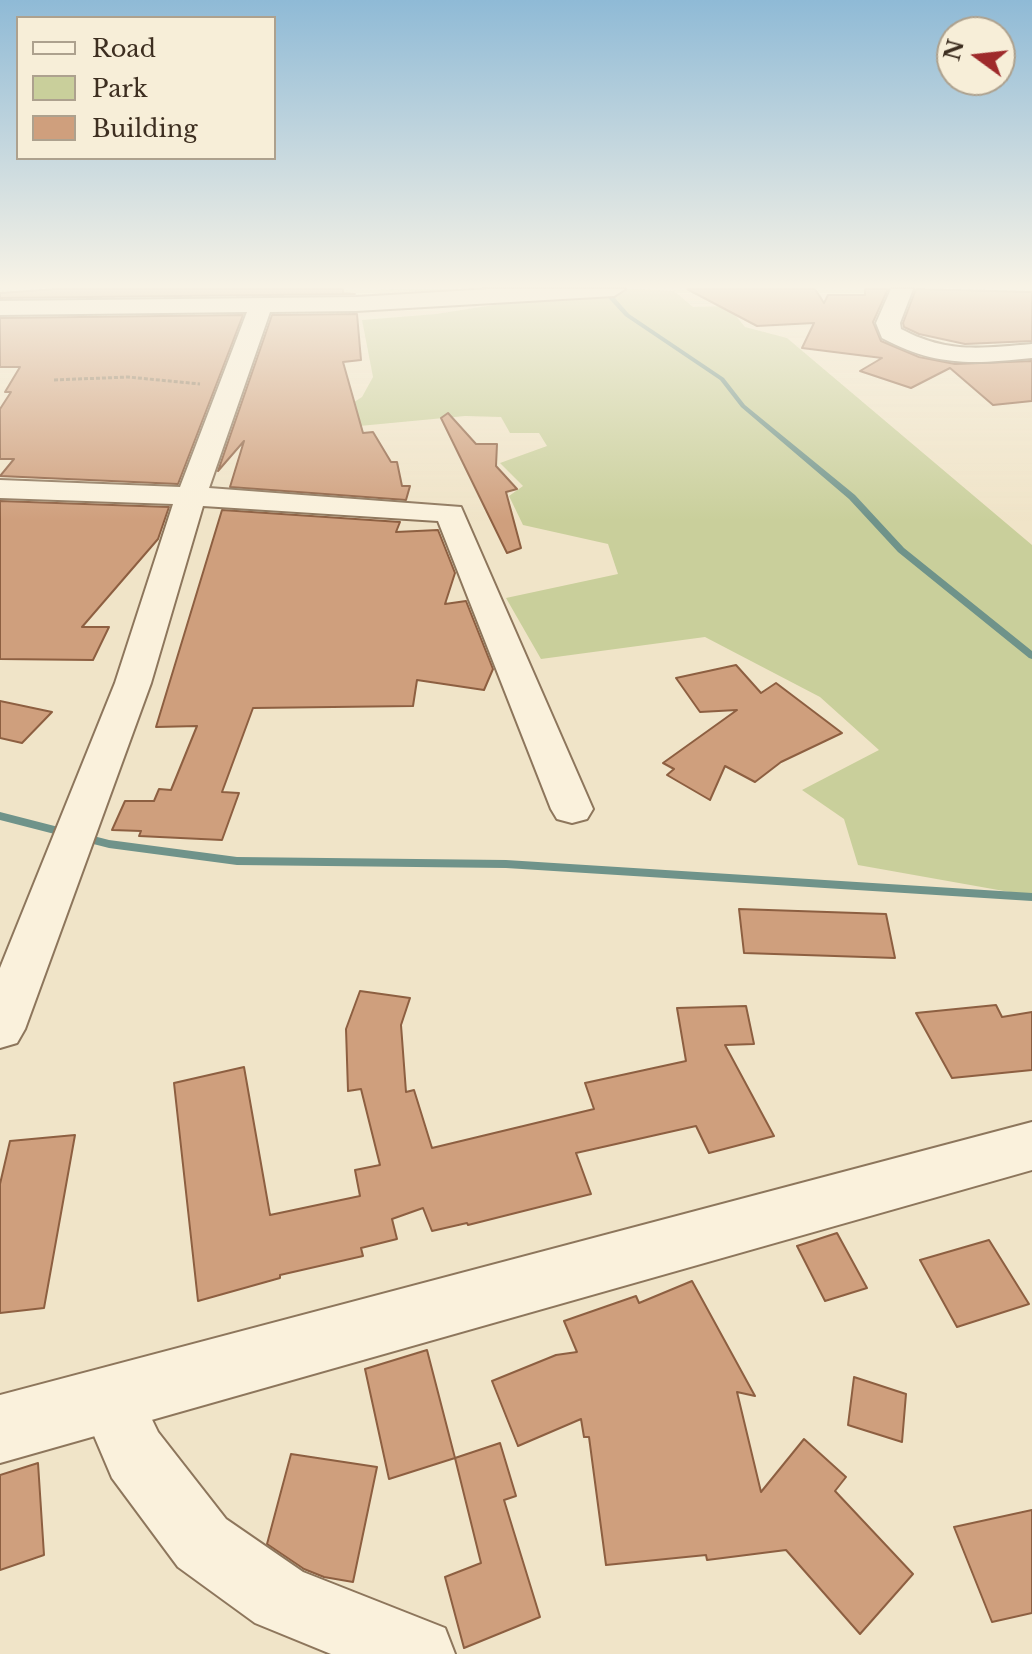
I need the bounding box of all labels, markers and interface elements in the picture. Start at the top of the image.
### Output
legend [16,16,276,160]
north arrow [936,16,1016,96]
text: Road [92,34,156,63]
text: N [939,37,970,64]
text: Park [92,74,148,103]
text: Building [92,114,198,143]

